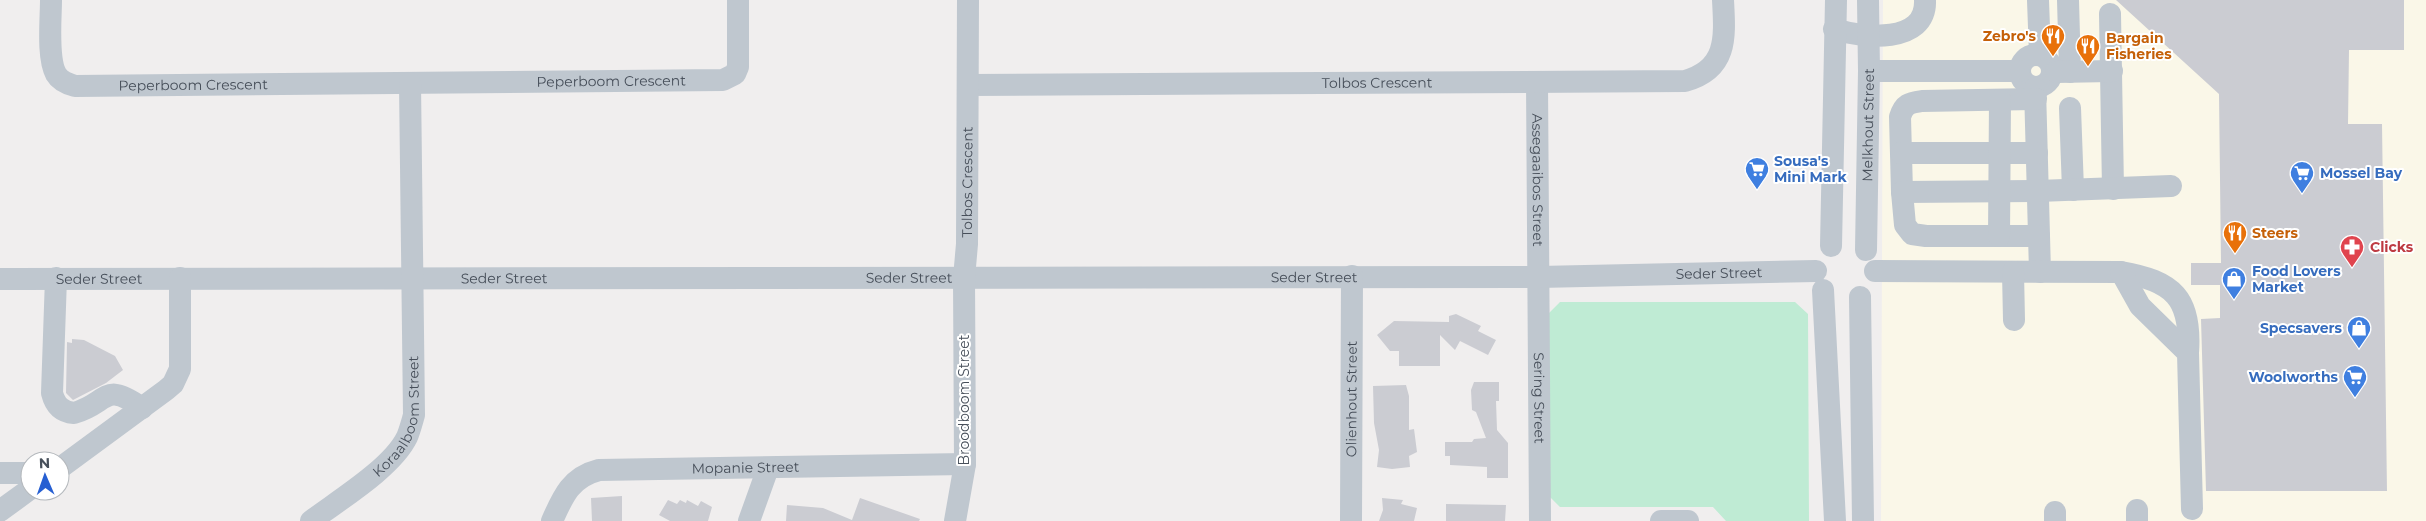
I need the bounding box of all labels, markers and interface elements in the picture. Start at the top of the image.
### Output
restaurant icon: Zebro's [2040,23,2066,57]
place label: Zebro's [1983,27,2037,45]
place label: Bargain Fisheries [2106,29,2172,63]
restaurant icon: Bargain Fisheries [2075,33,2101,67]
street label: Melkhout Street [1858,68,1878,182]
street label: Peperboom Crescent [536,71,686,91]
street label: Tolbos Crescent [1322,73,1433,92]
street label: Peperboom Crescent [118,75,268,95]
street label: Assegaaibos Street [1528,113,1547,247]
street label: Tolbos Crescent [958,126,976,237]
place label: Sousa's Mini Mark [1774,152,1847,186]
supermarket icon: Sousa's Mini Mark [1744,156,1770,190]
supermarket icon: Mossel Bay [2289,160,2315,194]
place label: Mossel Bay [2320,164,2403,182]
restaurant icon: Steers [2222,220,2248,254]
place label: Steers [2252,224,2298,242]
pharmacy icon: Clicks [2339,234,2365,268]
place label: Clicks [2370,238,2414,256]
place label: Food Lovers Market [2252,262,2341,296]
street label: Seder Street [1675,263,1763,283]
shop icon: Food Lovers Market [2221,266,2247,300]
street label: Seder Street [1271,268,1358,286]
street label: Seder Street [461,269,548,287]
street label: Seder Street [866,269,953,287]
street label: Seder Street [56,270,143,288]
shop icon: Specsavers [2346,315,2372,349]
place label: Specsavers [2260,319,2343,337]
street label: Broodboom Street [955,334,973,465]
street label: Olienhout Street [1342,340,1361,457]
street label: Sering Street [1530,352,1548,444]
street label: Koraalboom Street [369,355,423,481]
supermarket icon: Woolworths [2342,364,2368,398]
place label: Woolworths [2248,368,2339,386]
north arrow [20,451,70,501]
text: N [39,454,51,472]
street label: Mopanie Street [691,458,800,477]

